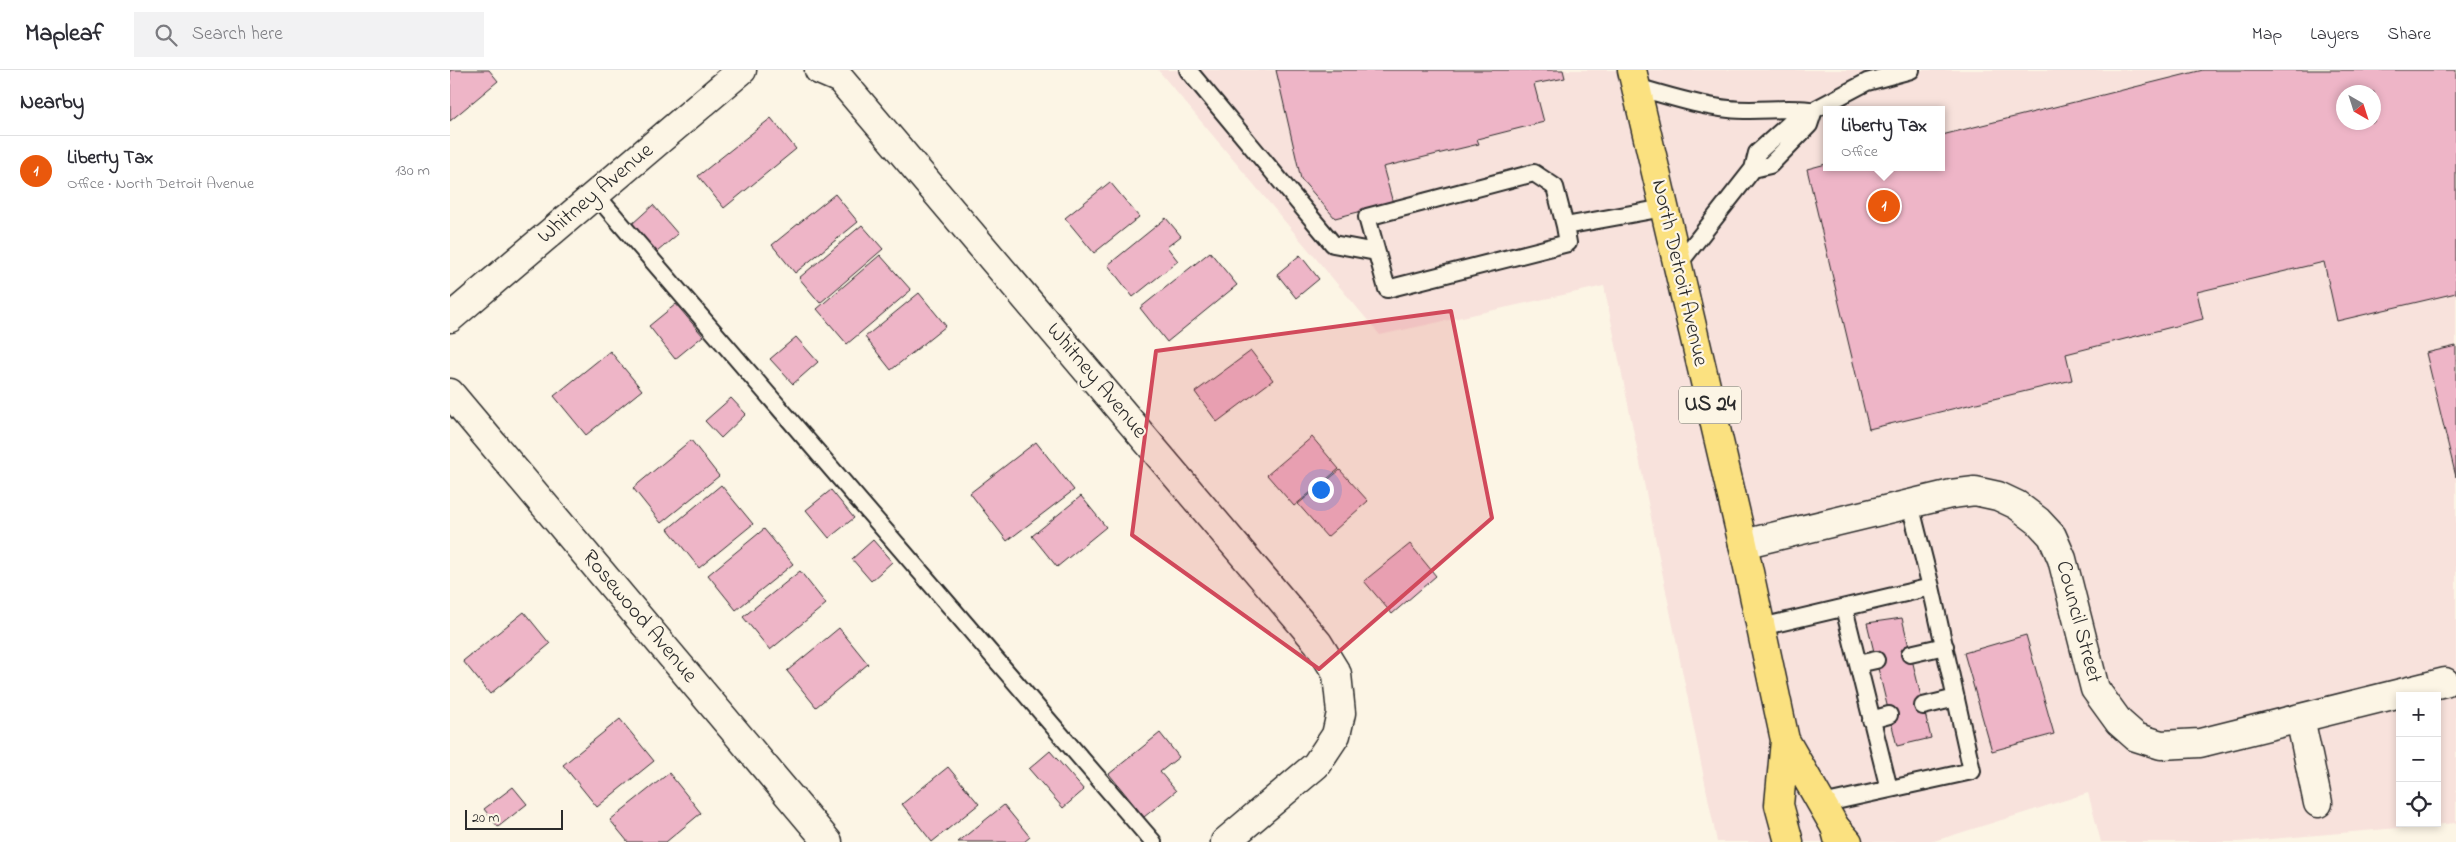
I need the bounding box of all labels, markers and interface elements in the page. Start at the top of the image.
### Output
search box [134,12,484,57]
text: Mapleaf [25,17,104,52]
icon: search [152,21,180,49]
text: Search here [192,21,283,48]
text: Map [2252,22,2282,48]
text: Layers [2310,22,2360,48]
text: Share [2388,22,2431,48]
north arrow [2336,85,2381,130]
text: Nearby [20,88,84,118]
popup [1823,106,1945,171]
text: Liberty Tax [1841,113,1927,140]
street label: Whitney Avenue [531,136,662,253]
text: Office [1841,140,1878,164]
text: Liberty Tax [67,145,153,172]
text: 1 [33,159,39,183]
text: 130 m [395,159,430,183]
text: Office · North Detroit Avenue [67,172,254,196]
street label: North Detroit Avenue [1642,176,1716,370]
pin: 1 [1868,187,1900,225]
street label: Whitney Avenue [1037,316,1154,447]
road number: US 24 [1679,386,1741,424]
your location [1308,477,1334,503]
street label: Rosewood Avenue [574,543,705,691]
street label: Council Street [2046,557,2110,687]
map controls [2396,692,2441,827]
button: + [2396,692,2441,737]
button: − [2396,737,2441,782]
button: locate [2396,782,2441,827]
scale bar [465,807,562,830]
text: 20 m [472,808,499,829]

